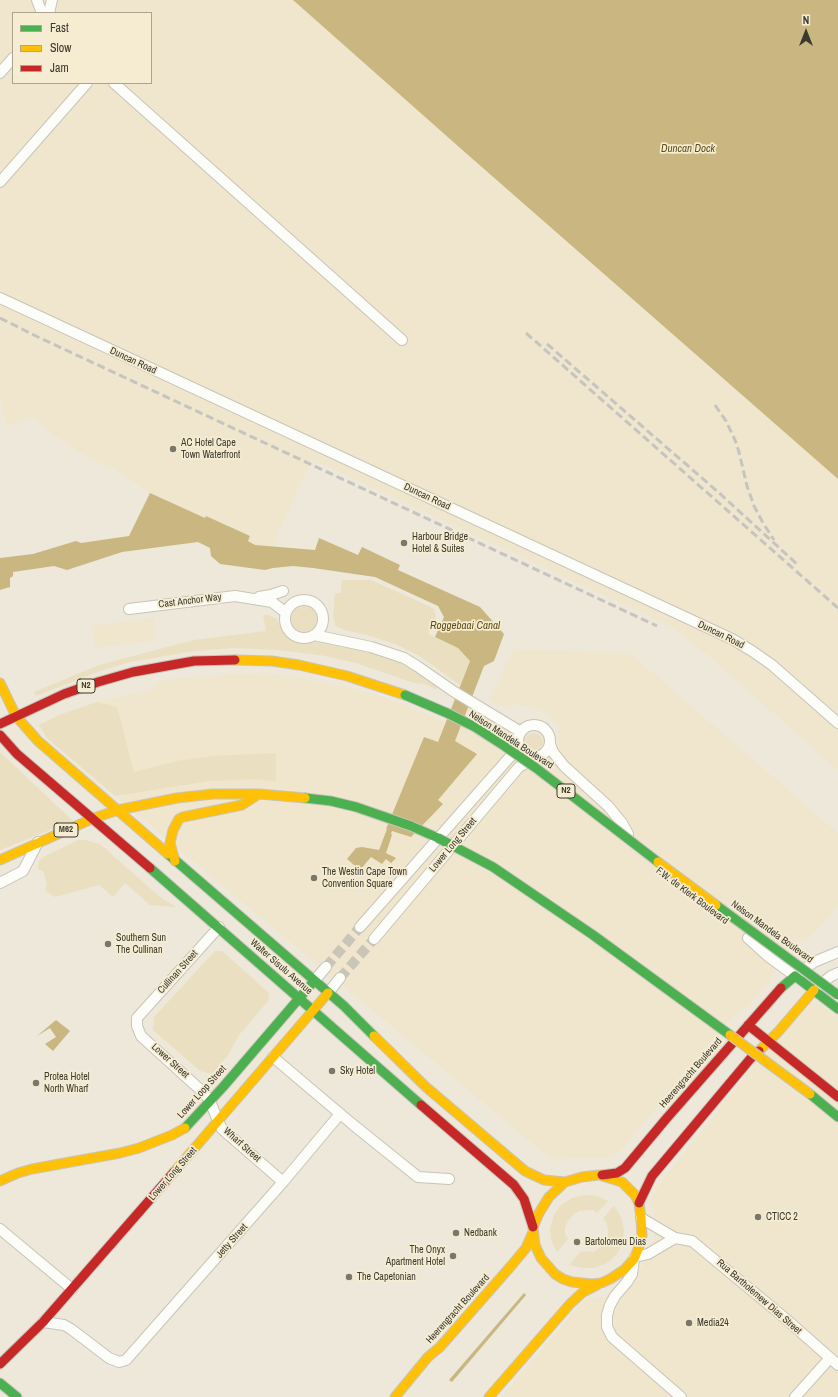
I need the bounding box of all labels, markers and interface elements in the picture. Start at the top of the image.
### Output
legend [12,12,152,84]
north arrow [786,12,826,52]
text: N [803,13,809,27]
text: Fast [50,20,69,36]
text: Slow [50,40,71,56]
text: Jam [50,60,69,76]
water label: Duncan Dock [661,142,715,156]
street label: Duncan Road [108,345,158,377]
place label: AC Hotel Cape Town Waterfront [181,437,240,460]
marker: AC Hotel Cape Town Waterfront [168,444,178,454]
street label: Duncan Road [402,481,452,513]
place label: Harbour Bridge Hotel & Suites [412,531,468,554]
marker: Harbour Bridge Hotel & Suites [399,538,409,548]
street label: Cast Anchor Way [158,591,222,611]
water label: Roggebaai Canal [430,619,500,633]
street label: Duncan Road [696,619,746,651]
road number: N2 [77,679,95,693]
street label: Nelson Mandela Boulevard [466,708,556,772]
road number: N2 [557,784,575,798]
street label: Lower Long Street [427,815,479,875]
road number: M62 [54,823,78,837]
street label: F.W. de Klerk Boulevard [653,865,731,927]
place label: The Westin Cape Town Convention Square [322,866,407,890]
marker: The Westin Cape Town Convention Square [309,873,319,883]
street label: Nelson Mandela Boulevard [729,898,815,966]
place label: Southern Sun The Cullinan [116,932,166,956]
street label: Walter Sisulu Avenue [247,937,315,997]
marker: Southern Sun The Cullinan [103,939,113,949]
street label: Cullinan Street [155,948,201,996]
street label: Heerengracht Boulevard [657,1036,725,1110]
street label: Lower Street [149,1041,191,1081]
street label: Lower Loop Street [175,1063,229,1121]
place label: Sky Hotel [340,1065,375,1077]
marker: Sky Hotel [327,1066,337,1076]
place label: Protea Hotel North Wharf [44,1071,90,1094]
marker: Protea Hotel North Wharf [31,1078,41,1088]
street label: Wharf Street [221,1125,263,1165]
street label: Lower Long Street [146,1145,200,1203]
place label: CTICC 2 [766,1211,798,1223]
marker: CTICC 2 [753,1212,763,1222]
street label: Jetty Street [214,1221,250,1261]
place label: Nedbank [464,1227,497,1239]
marker: Nedbank [451,1228,461,1238]
place label: Bartolomeu Dias [585,1236,646,1248]
marker: Bartolomeu Dias [572,1237,582,1247]
place label: The Onyx Apartment Hotel [386,1244,445,1268]
marker: The Onyx Apartment Hotel [448,1251,458,1261]
street label: Rua Bartholemew Dias Street [714,1257,804,1337]
place label: The Capetonian [357,1271,416,1283]
marker: The Capetonian [344,1272,354,1282]
street label: Heerengracht Boulevard [424,1272,492,1346]
place label: Media24 [697,1317,729,1329]
marker: Media24 [684,1318,694,1328]

